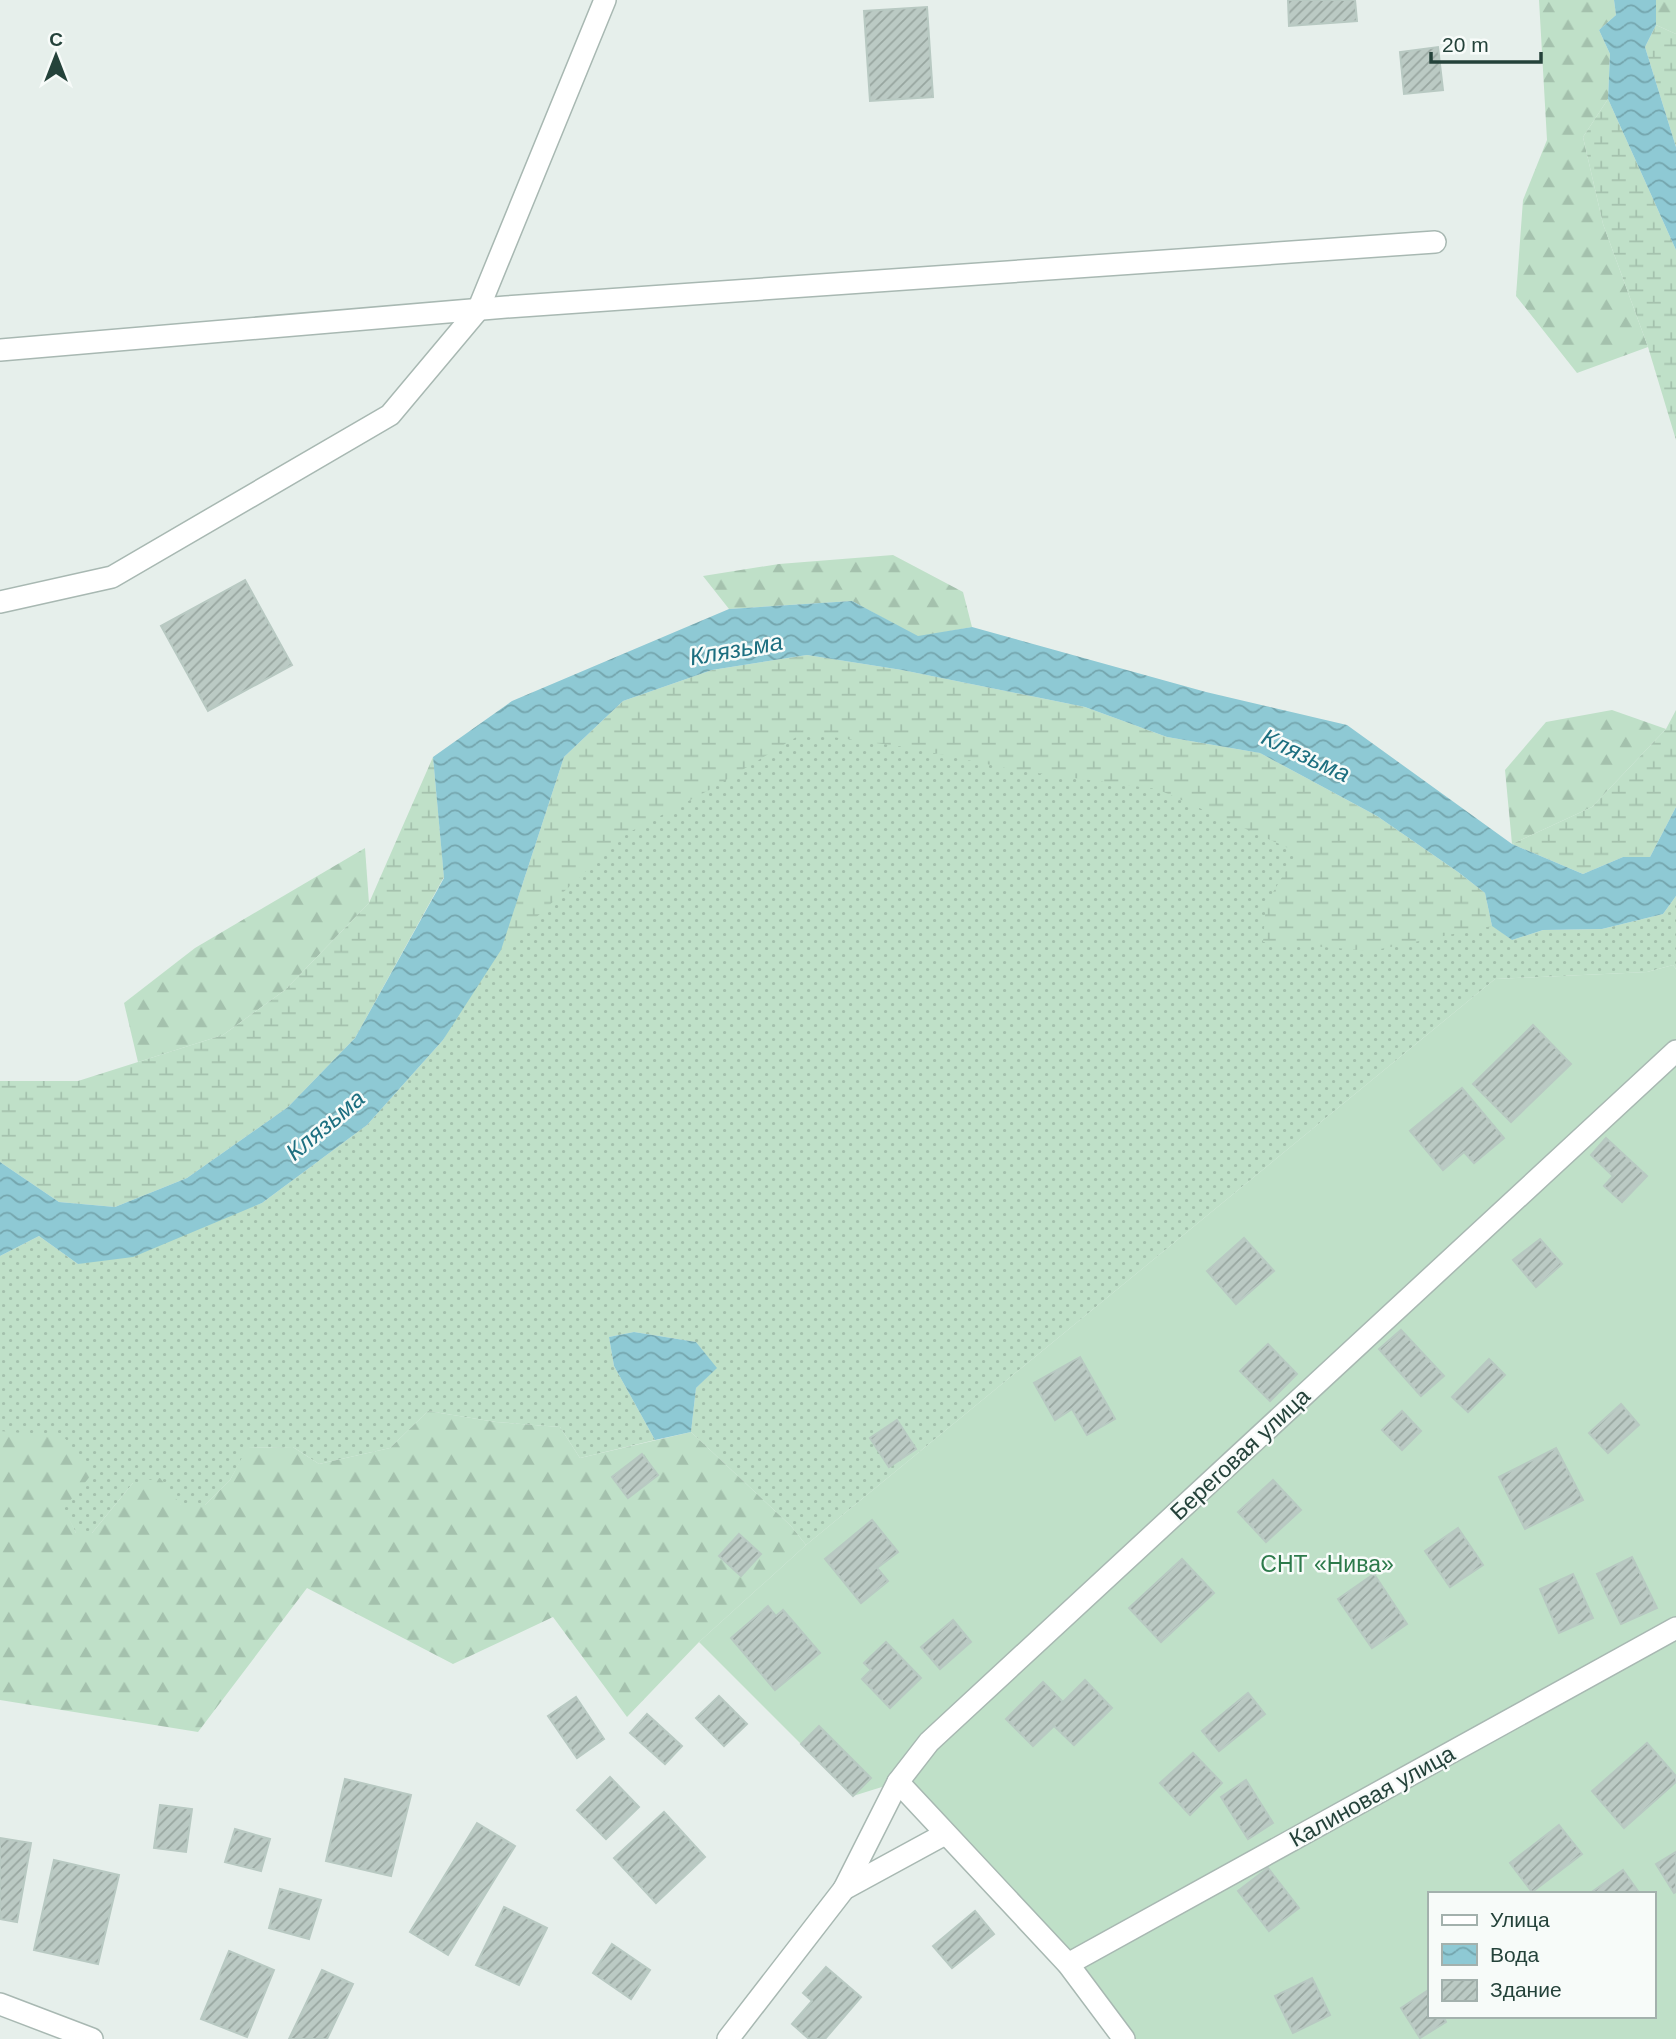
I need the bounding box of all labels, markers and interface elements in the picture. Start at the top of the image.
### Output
north arrow [21,21,91,91]
scale bar [1431,21,1541,65]
text: С [49,29,63,50]
text: 20 m [1442,33,1489,56]
water label: Клязьма [687,628,785,670]
water label: Клязьма [1258,723,1354,787]
water label: Клязьма [280,1084,370,1166]
street label: Береговая улица [1165,1383,1315,1525]
park label: СНТ «Нива» [1260,1551,1394,1577]
street label: Калиновая улица [1285,1740,1459,1852]
legend [1428,1892,1655,2018]
text: Улица [1490,1908,1550,1931]
text: Вода [1490,1943,1539,1966]
text: Здание [1490,1978,1562,2001]

